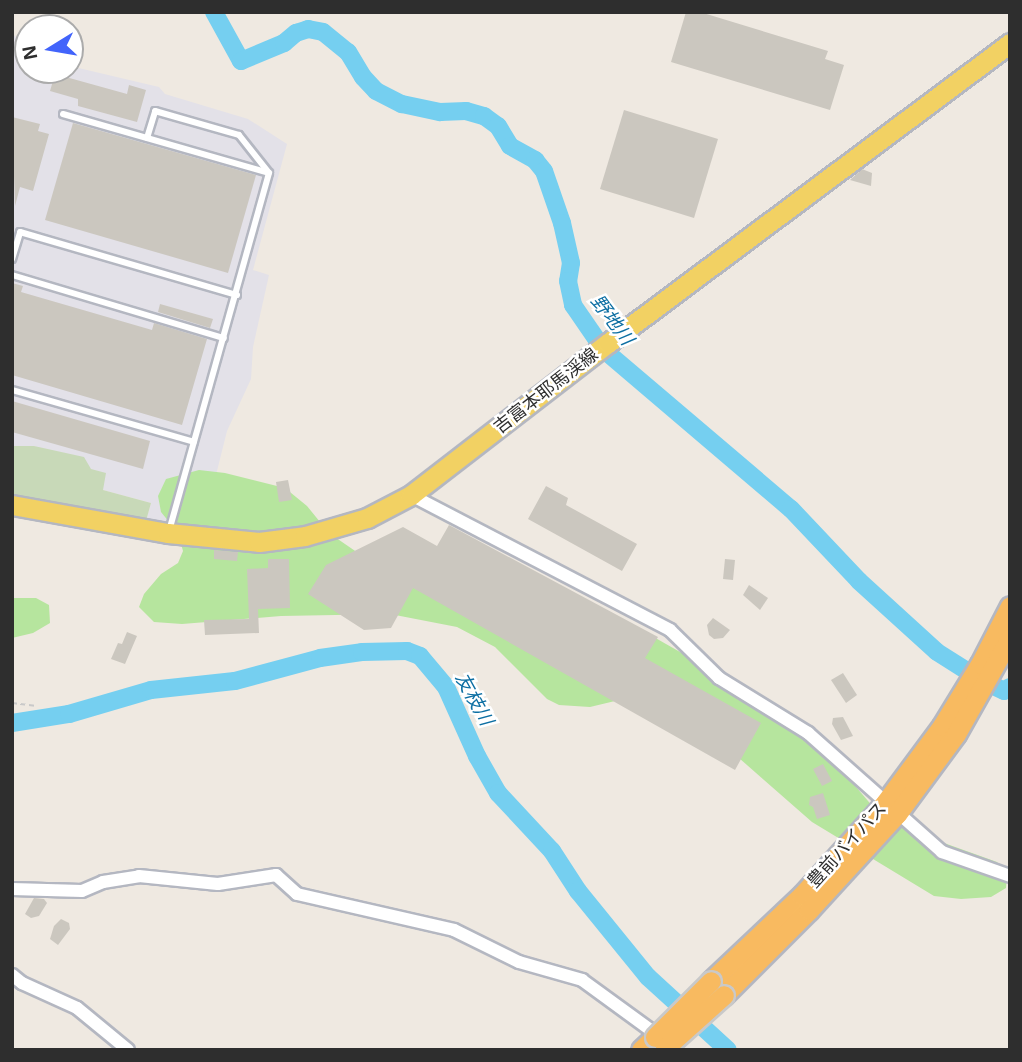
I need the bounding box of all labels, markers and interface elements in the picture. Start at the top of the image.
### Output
north arrow [14,14,84,84]
text: N [18,44,41,61]
water label: 野地川 [586,290,638,350]
street label: 吉富本耶馬渓線 [490,344,602,438]
water label: 友枝川 [450,669,498,729]
street label: 豊前バイパス [803,798,891,892]

